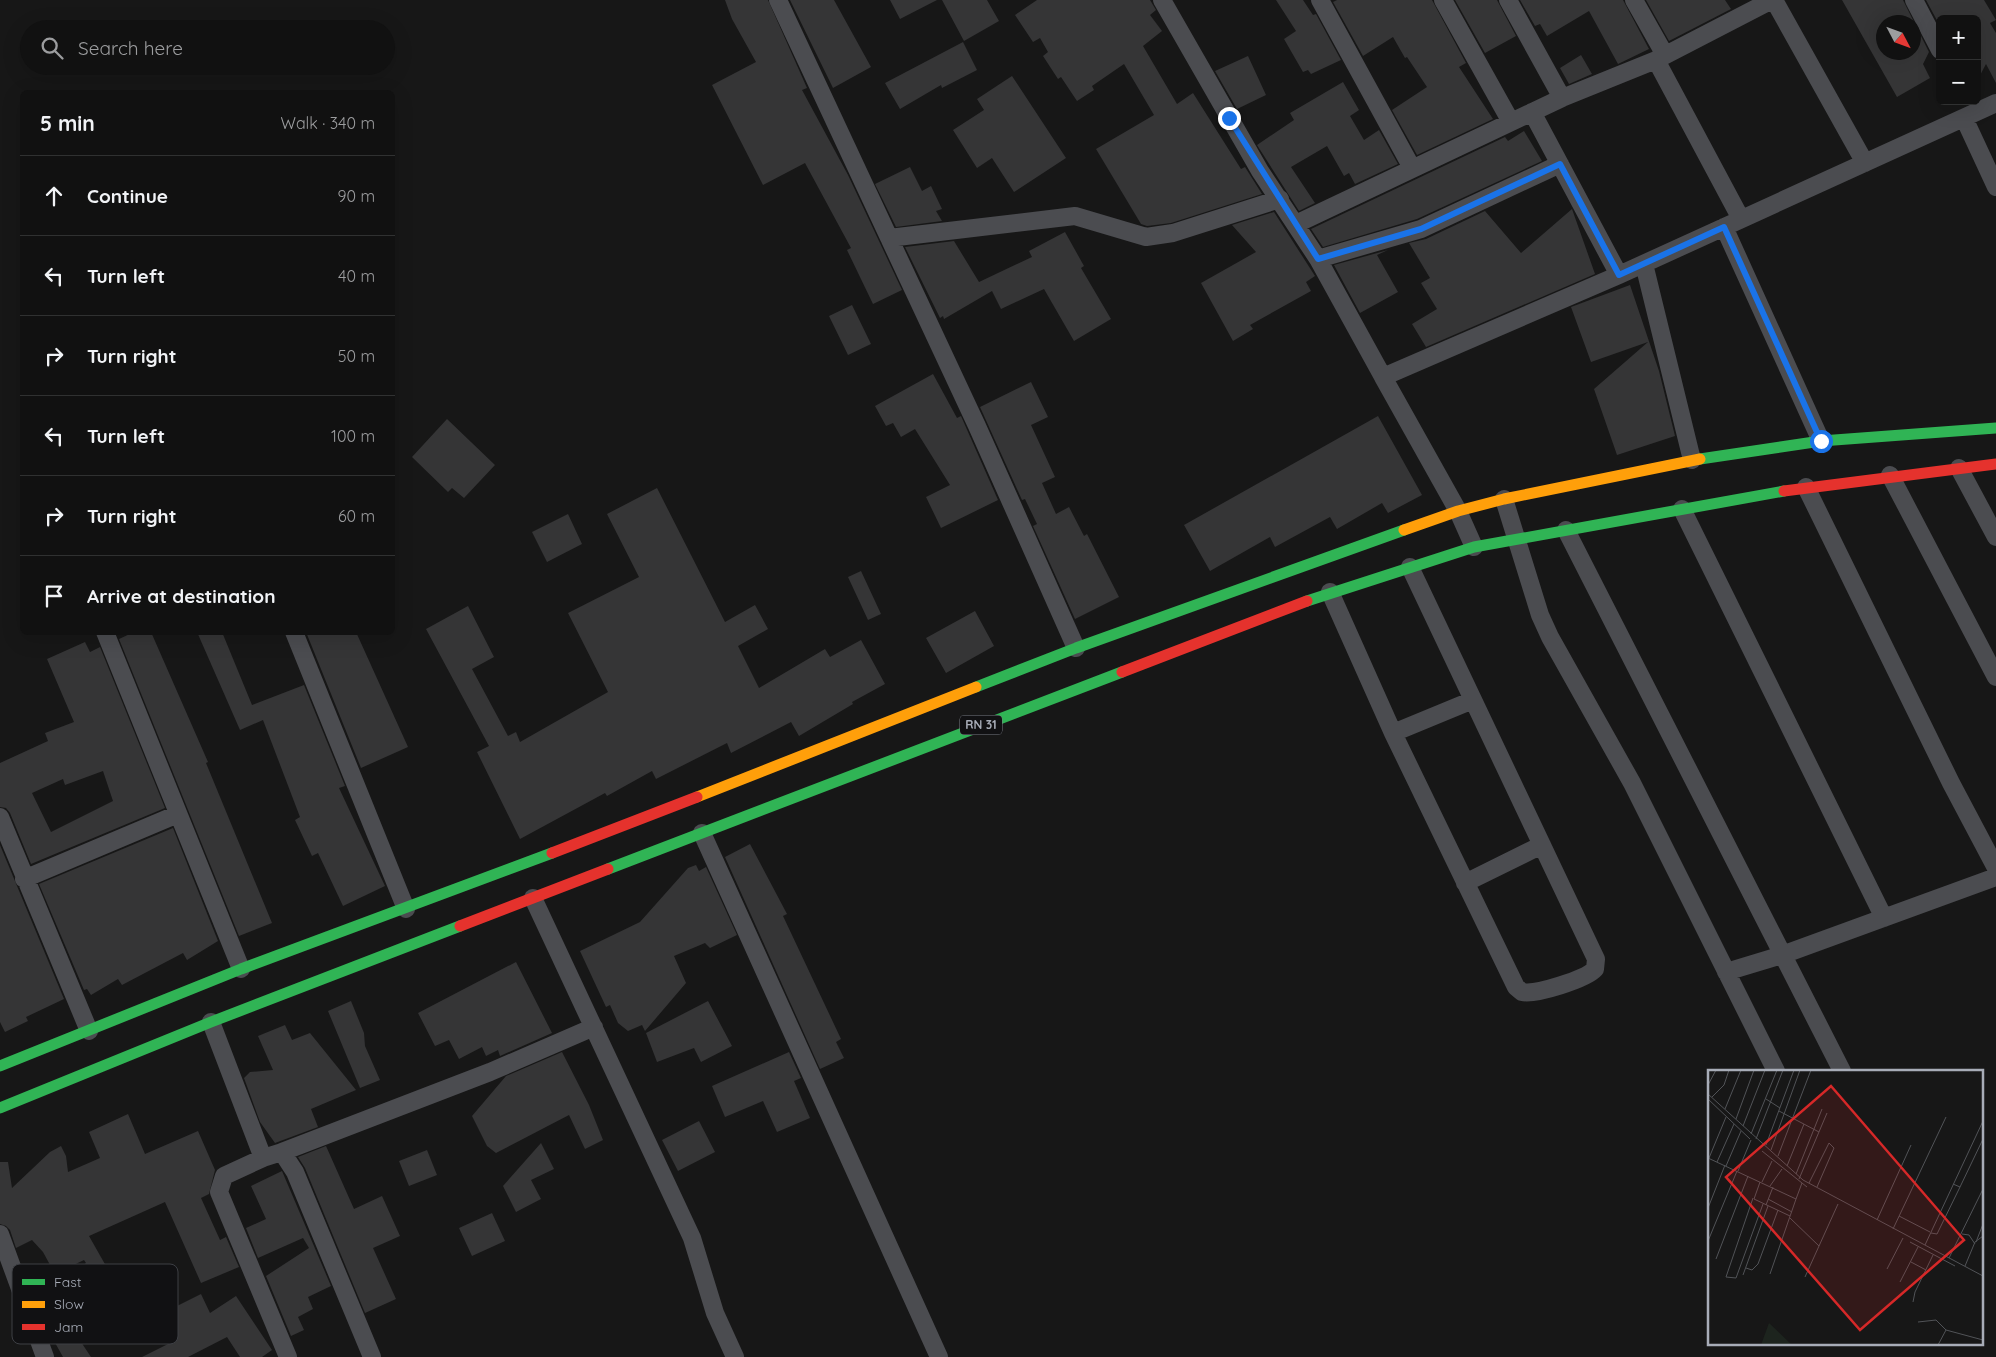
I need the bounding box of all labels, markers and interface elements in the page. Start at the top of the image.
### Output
north arrow [1876,15,1921,60]
map controls [1936,15,1981,105]
button: + [1936,15,1981,60]
search box [20,20,395,75]
icon: search [38,34,66,62]
text: Search here [78,36,183,60]
button: − [1936,60,1981,105]
route end [1218,107,1241,130]
text: 5 min [40,110,95,136]
text: Walk · 340 m [281,113,375,133]
icon: ahead [40,182,68,210]
text: Continue [87,184,168,208]
text: 90 m [338,186,375,206]
icon: left [40,262,68,290]
text: Turn left [87,264,165,288]
text: 40 m [338,266,375,286]
icon: right [40,342,68,370]
text: Turn right [87,344,176,368]
text: 50 m [338,346,375,366]
icon: left [40,422,68,450]
text: Turn left [87,424,165,448]
text: 100 m [331,426,375,446]
route start [1810,430,1833,453]
icon: right [40,502,68,530]
text: Turn right [87,504,176,528]
text: 60 m [338,506,375,526]
icon: arrive [40,582,68,610]
text: Arrive at destination [87,584,276,608]
road number: RN 31 [960,716,1002,734]
inset map [1708,1070,1984,1344]
legend [12,1264,178,1344]
text: Fast [54,1273,82,1291]
text: Slow [54,1295,84,1313]
text: Jam [54,1318,83,1336]

